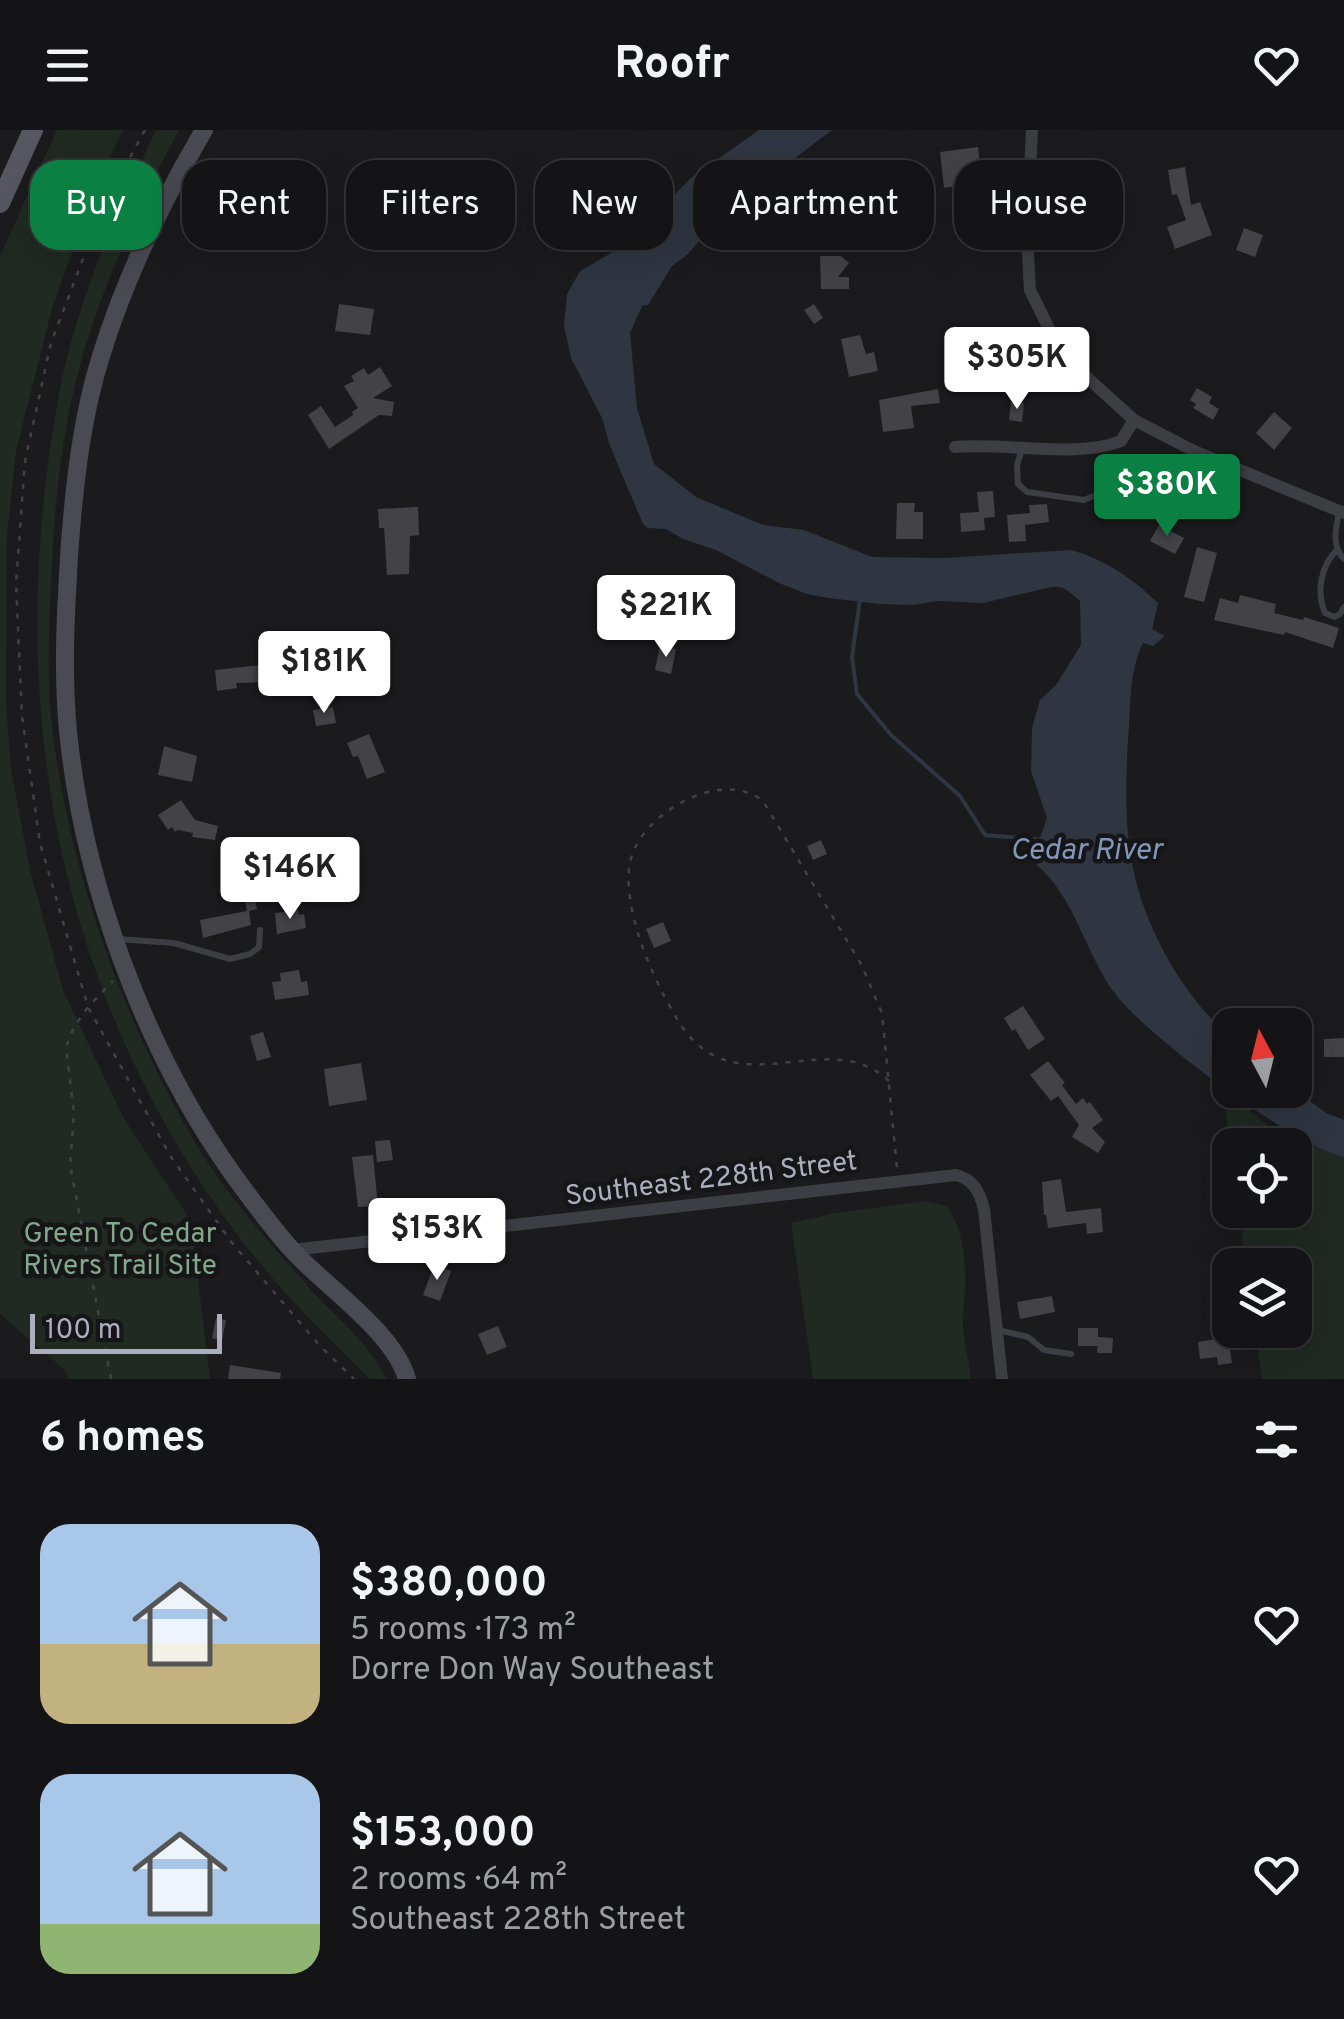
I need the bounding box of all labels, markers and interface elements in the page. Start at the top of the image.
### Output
text: Roofr [614,37,730,94]
icon: menu [40,38,95,93]
icon: heart [1249,38,1304,93]
chip: Buy [30,160,162,250]
chip: Rent [182,160,326,250]
chip: Filters [346,160,515,250]
chip: New [535,160,673,250]
chip: Apartment [693,160,934,250]
chip: House [954,160,1123,250]
pin: $305K [947,327,1087,412]
text: $305K [966,339,1068,379]
pin: $380K [1097,454,1237,539]
text: $380K [1116,466,1218,506]
pin: $221K [596,575,736,660]
text: $221K [619,587,713,627]
pin: $181K [254,631,394,716]
text: $181K [280,643,368,683]
water label: Cedar River [1010,833,1165,870]
pin: $146K [220,837,360,922]
text: $146K [242,849,338,889]
north arrow [1212,1008,1312,1108]
map controls [1212,1008,1312,1348]
button: locate [1212,1128,1312,1228]
street label: Southeast 228th Street [563,1144,859,1216]
pin: $153K [367,1198,507,1283]
text: $153K [390,1210,484,1250]
park label: Green To Cedar Rivers Trail Site [23,1217,217,1285]
button: layers [1212,1248,1312,1348]
scale bar [30,1309,222,1354]
text: 100 m [45,1313,121,1349]
icon: filters [1249,1412,1304,1467]
text: 6 homes [40,1413,205,1466]
text: $380,000 [350,1558,548,1611]
icon: home [120,1564,240,1684]
icon: heart [1249,1597,1304,1652]
text: 5 rooms · 173 m² [350,1611,576,1651]
text: Dorre Don Way Southeast [350,1651,714,1691]
text: $153,000 [350,1808,536,1861]
icon: home [120,1814,240,1934]
icon: heart [1249,1847,1304,1902]
text: 2 rooms · 64 m² [350,1861,567,1901]
text: Southeast 228th Street [350,1901,686,1941]

